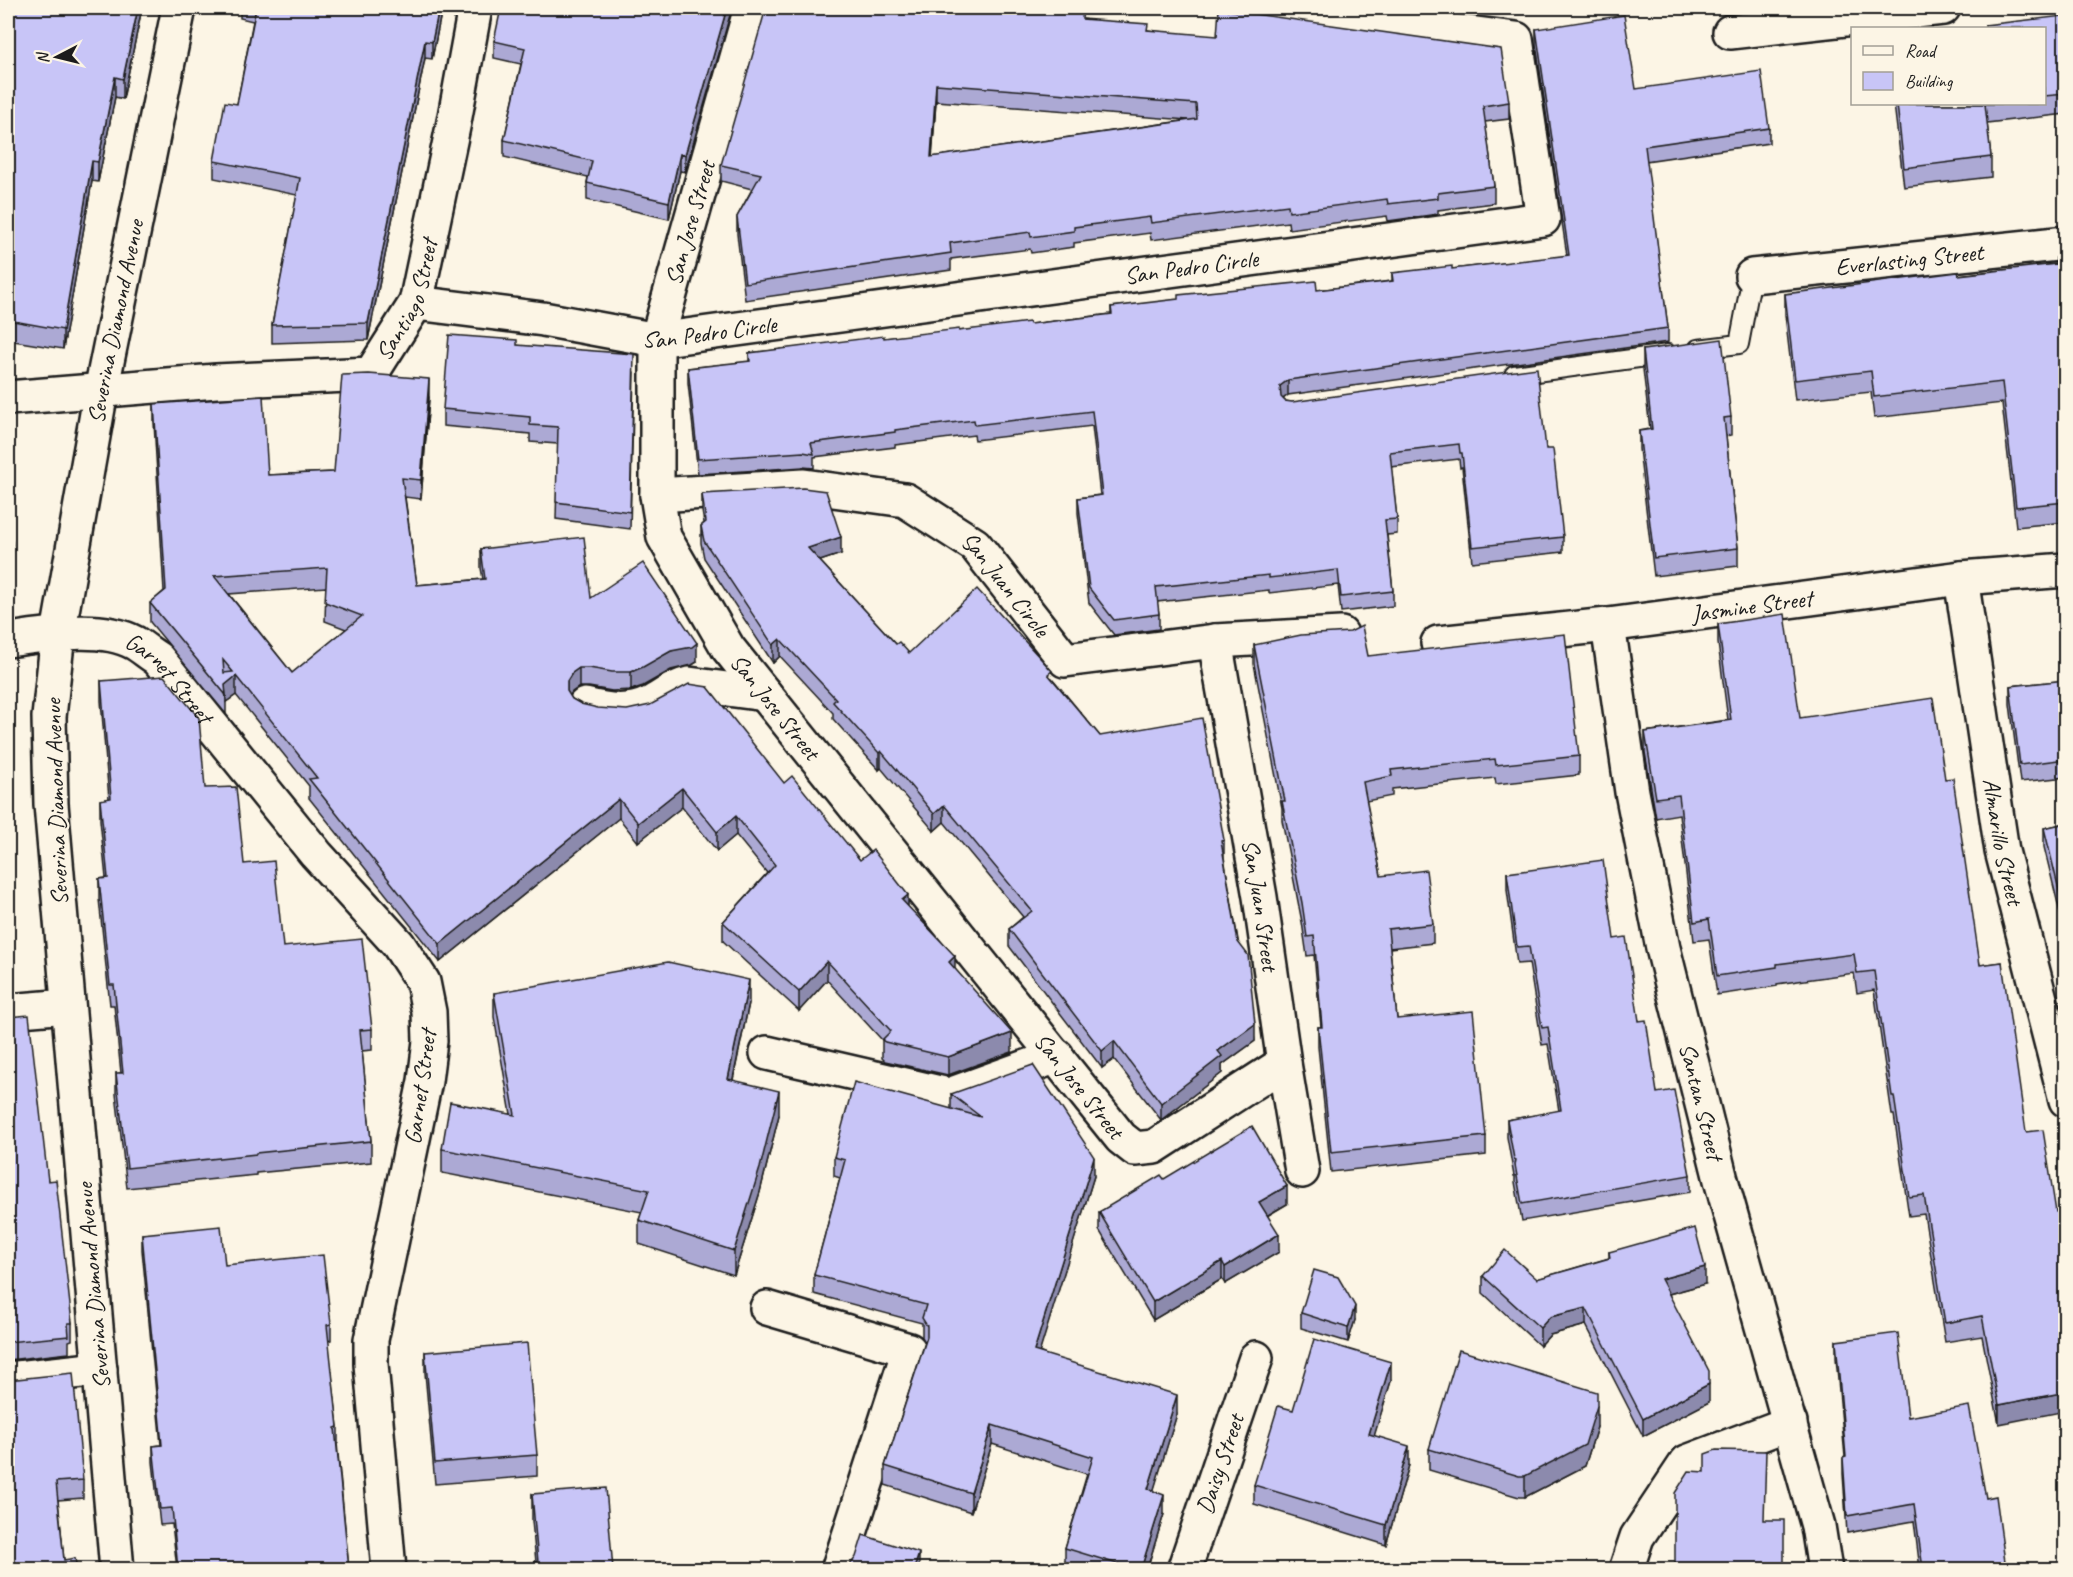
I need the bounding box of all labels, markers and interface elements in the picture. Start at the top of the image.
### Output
north arrow [27,27,87,87]
legend [1851,27,2046,105]
text: Road [1905,40,1938,62]
text: N [32,50,54,65]
text: Building [1905,70,1954,92]
street label: San Jose Street [658,156,723,288]
street label: Severina Diamond Avenue [81,215,151,426]
street label: Santiago Street [369,233,445,366]
street label: Everlasting Street [1834,237,1986,282]
street label: San Pedro Circle [1122,243,1262,291]
street label: San Pedro Circle [640,309,780,355]
street label: San Juan Circle [955,525,1058,645]
street label: Jasmine Street [1688,583,1817,629]
street label: Garnet Street [121,626,221,732]
street label: San Jose Street [723,648,828,767]
street label: Severina Diamond Avenue [37,696,75,906]
street label: Almarillo Street [1976,776,2031,910]
street label: San Juan Street [1235,837,1286,975]
street label: Garnet Street [397,1025,443,1146]
street label: San Jose Street [1028,1027,1132,1147]
street label: Santan Street [1672,1040,1731,1166]
street label: Severina Diamond Avenue [69,1180,117,1390]
street label: Daisy Street [1189,1408,1251,1517]

